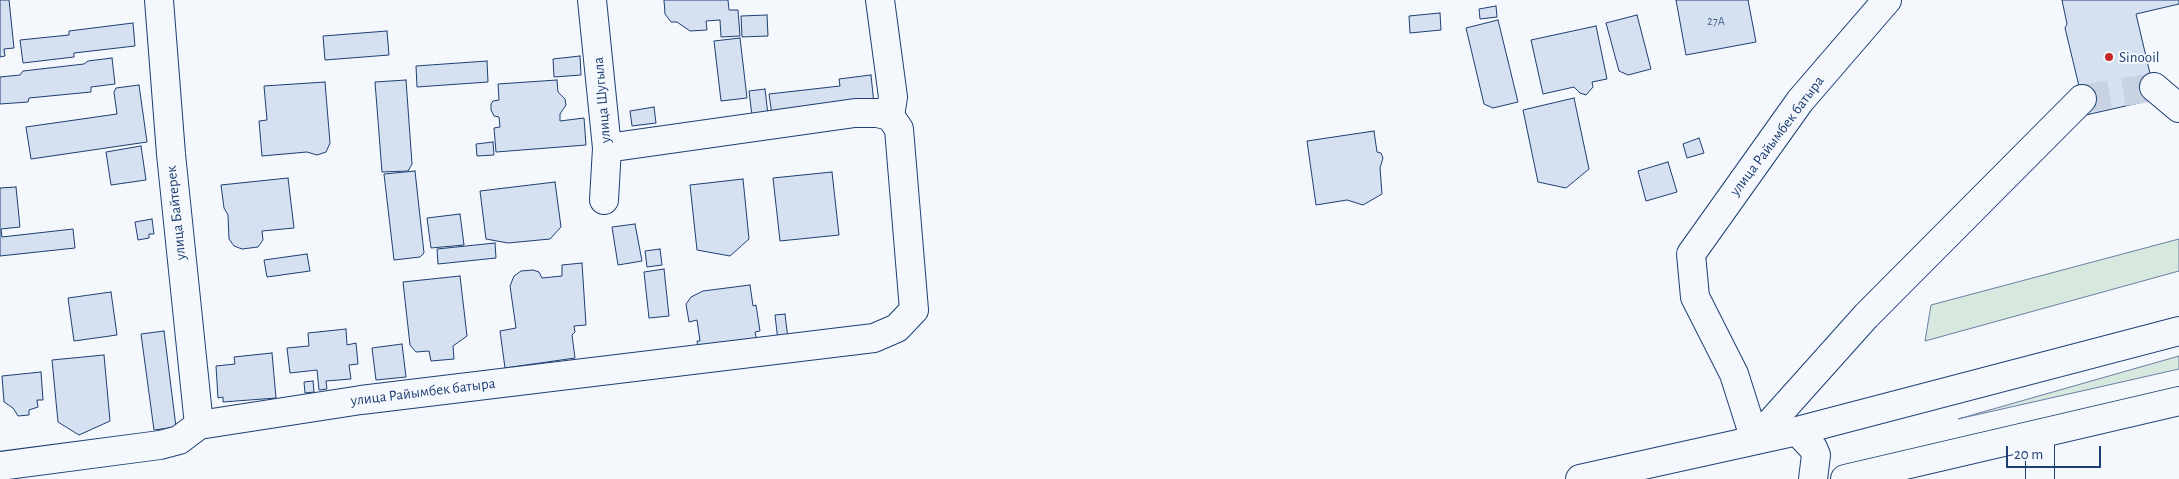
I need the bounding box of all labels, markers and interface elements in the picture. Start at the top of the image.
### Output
house number: 27А [1707,14,1725,28]
place label: Sinooil [2119,48,2160,66]
marker: Sinooil [2103,51,2115,63]
street label: улица Шугыла [589,56,615,144]
street label: улица Райымбек батыра [1726,72,1828,200]
street label: улица Байтерек [162,165,190,261]
street label: улица Райымбек батыра [350,374,496,410]
scale bar [2009,436,2104,468]
text: 20 m [2014,447,2043,462]

